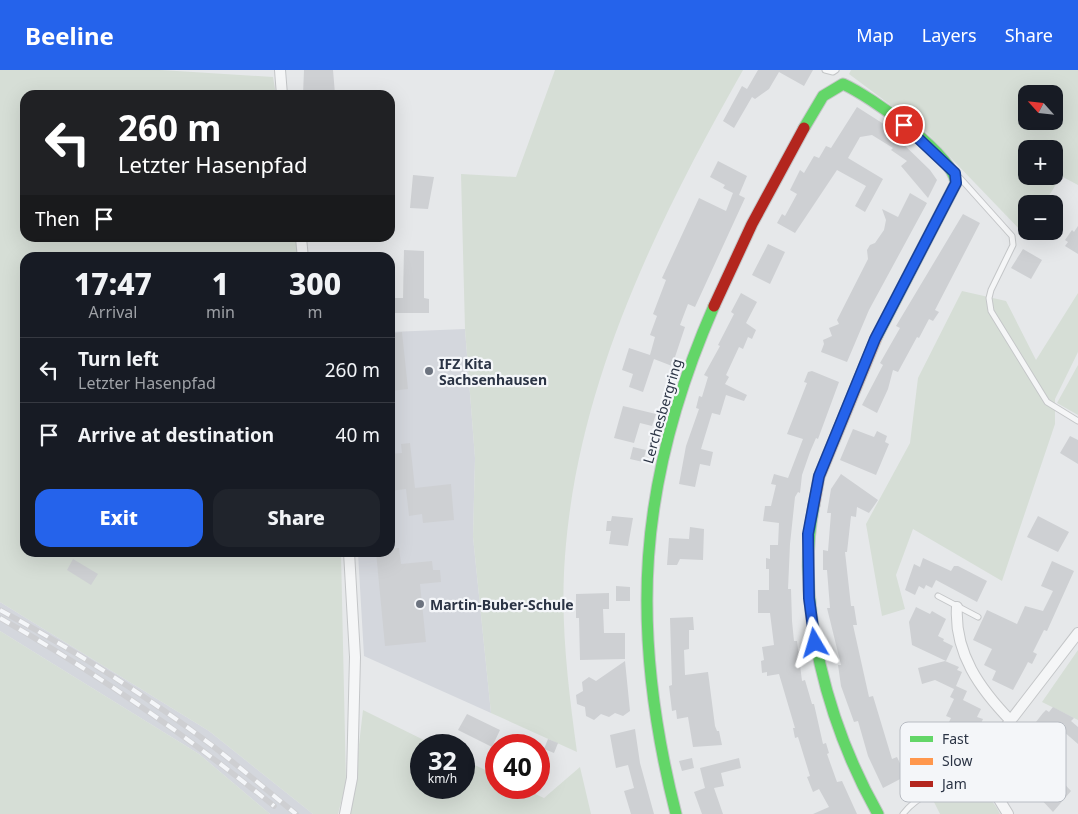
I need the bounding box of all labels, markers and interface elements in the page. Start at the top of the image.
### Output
text: Beeline [25,19,114,52]
text: Map [856,23,894,47]
text: Layers [922,23,977,47]
text: Share [1005,23,1053,47]
north arrow [1018,85,1062,130]
map controls [1018,85,1063,240]
text: 260 m [118,104,221,151]
pin [883,104,925,146]
icon: left [35,110,100,175]
icon: arrive [890,111,918,139]
button: + [1018,140,1063,185]
text: Letzter Hasenpfad [118,149,308,179]
button: − [1018,195,1063,240]
icon: arrive [90,205,118,233]
text: Then [35,206,80,232]
text: 17:47 [74,263,152,304]
text: 1 [212,263,229,304]
text: 300 [289,263,341,304]
text: Arrival [89,301,137,323]
text: min [206,301,235,323]
text: m [307,301,322,323]
text: Turn left [78,346,159,372]
place label: IFZ Kita Sachsenhausen [439,354,547,389]
icon: left [35,356,63,384]
street label: Lerchesbergring [638,356,686,466]
text: 260 m [325,357,380,383]
marker: IFZ Kita Sachsenhausen [423,365,435,377]
text: Letzter Hasenpfad [78,372,216,394]
icon: arrive [35,421,63,449]
text: Arrive at destination [78,422,274,448]
text: 40 m [336,422,380,448]
button: Exit [35,489,203,547]
button: Share [213,489,380,547]
place label: Martin-Buber-Schule [430,595,574,614]
marker: Martin-Buber-Schule [414,598,426,610]
position arrow [788,616,840,668]
legend [900,722,1066,802]
text: Fast [942,729,969,748]
speed limit sign: 40 [485,734,550,799]
text: 32 [428,743,457,777]
text: Slow [942,751,973,770]
text: km/h [428,770,457,787]
text: Jam [940,774,967,793]

